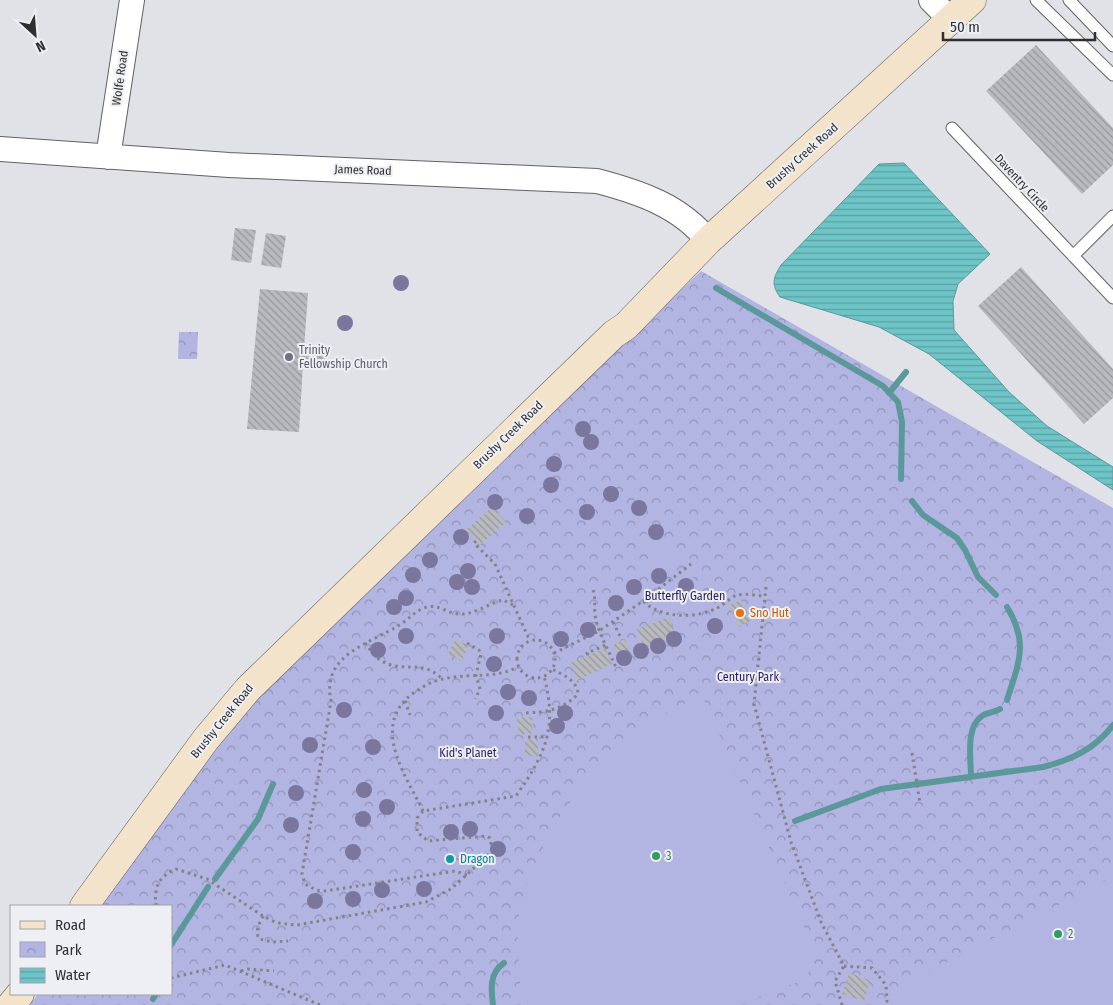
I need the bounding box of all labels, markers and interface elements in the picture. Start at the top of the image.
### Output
north arrow [10,10,60,60]
scale bar [943,10,1096,42]
text: 50 m [950,18,980,36]
text: N [33,37,48,56]
street label: Wolfe Road [109,50,131,106]
street label: Brushy Creek Road [763,120,841,192]
street label: Daventry Circle [992,151,1052,215]
street label: James Road [334,162,392,178]
place label: Trinity Fellowship Church [299,343,388,371]
marker: Trinity Fellowship Church [283,351,295,363]
street label: Brushy Creek Road [470,398,546,472]
park label: Butterfly Garden [645,589,725,603]
place label: Sno Hut [750,606,789,620]
marker: Sno Hut [734,607,746,619]
park label: Century Park [717,670,779,684]
street label: Brushy Creek Road [188,681,256,761]
park label: Kid's Planet [439,746,497,760]
place label: 3 [666,849,671,863]
marker: 3 [650,850,662,862]
place label: Dragon [460,852,495,866]
marker: Dragon [444,853,456,865]
legend [10,905,172,995]
text: Road [55,916,86,934]
place label: 2 [1068,927,1073,941]
marker: 2 [1052,928,1064,940]
text: Park [55,941,82,959]
text: Water [55,966,91,984]

